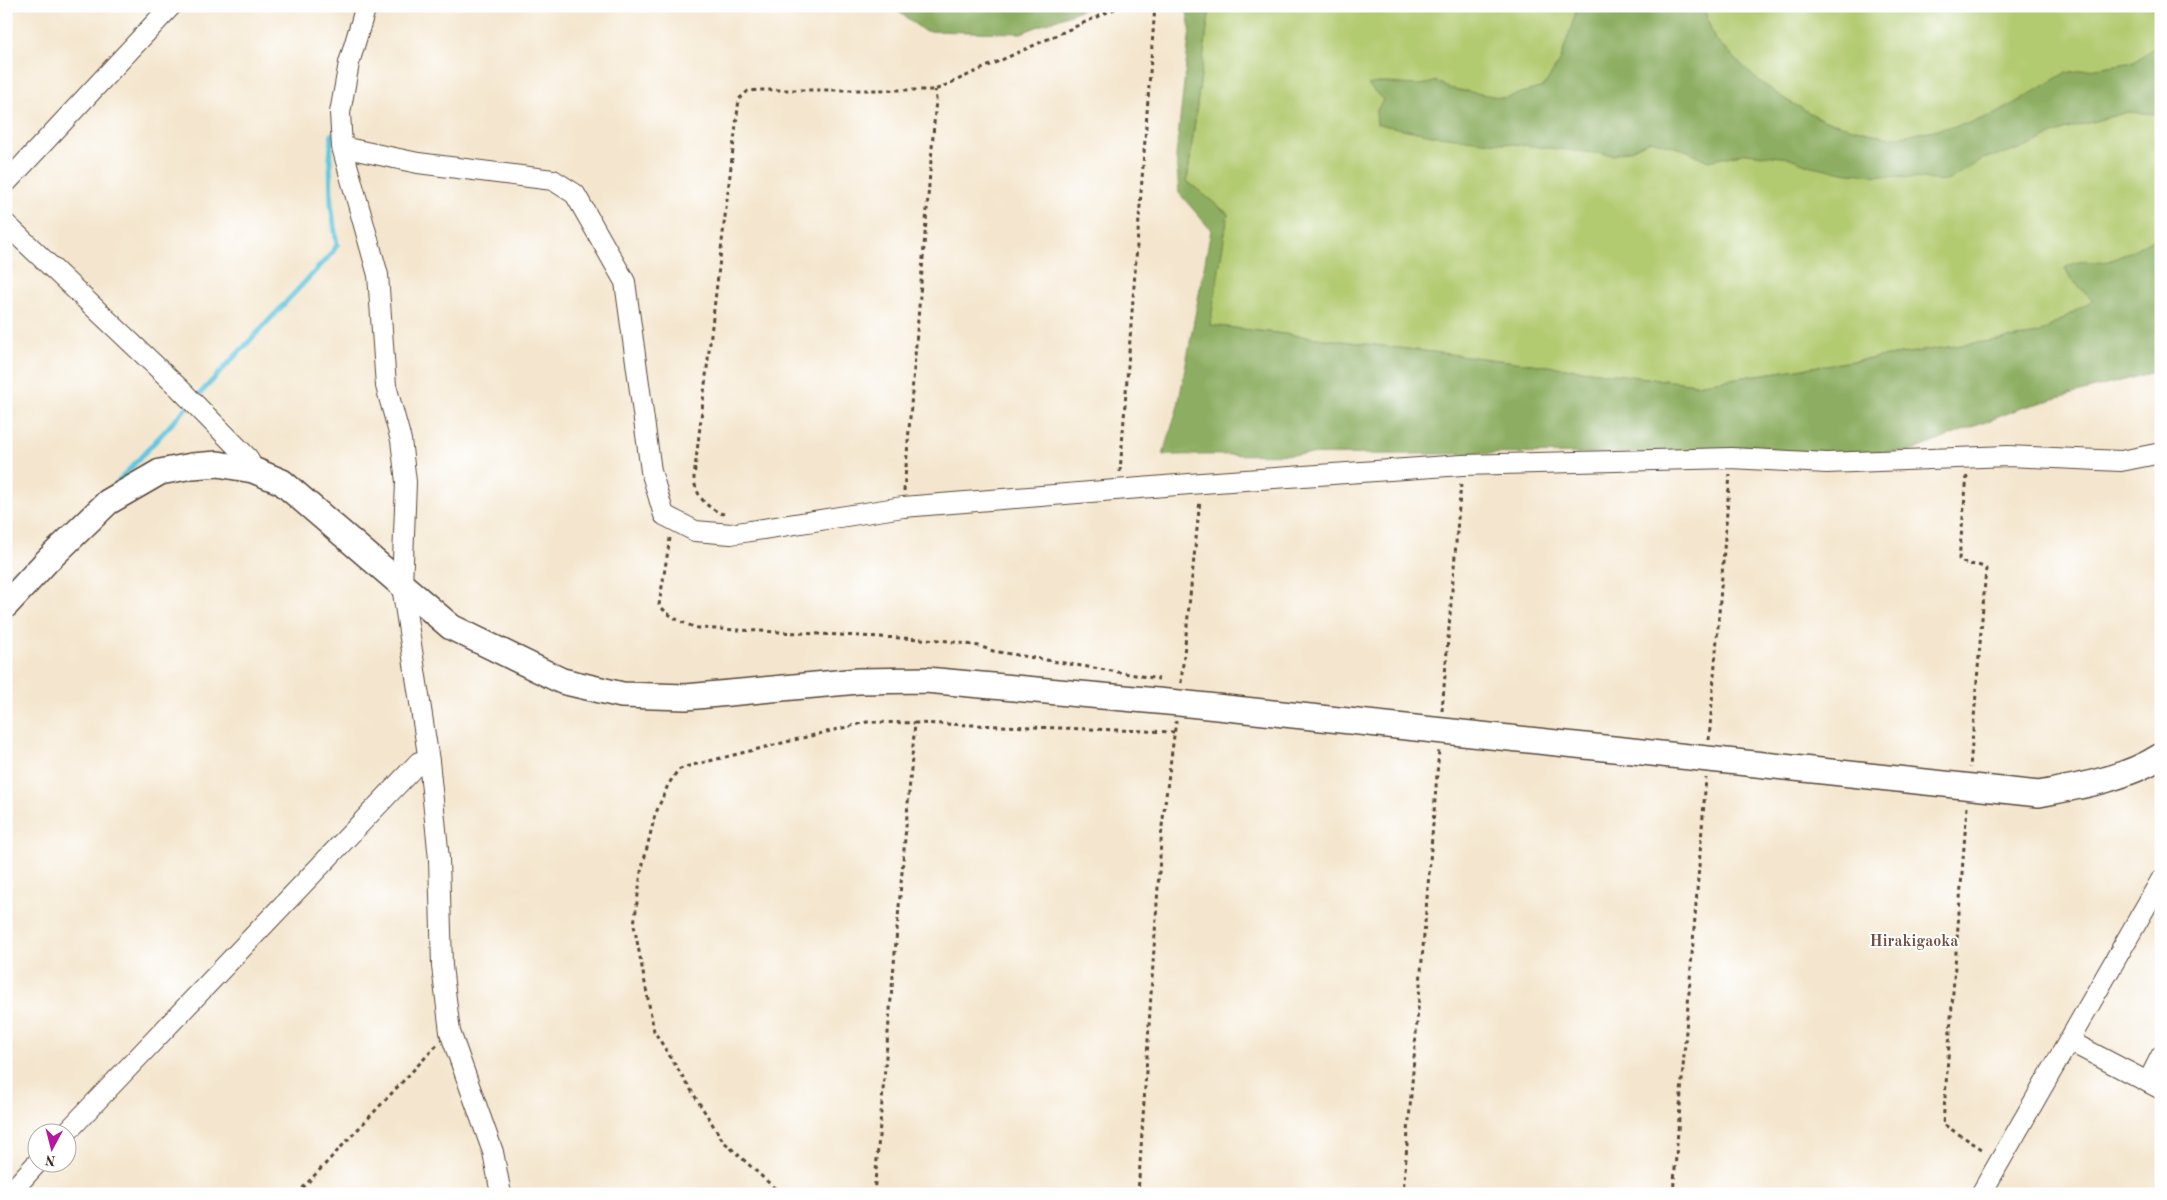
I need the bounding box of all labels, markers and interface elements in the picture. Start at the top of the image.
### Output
district label: Hirakigaoka [1870,934,1958,950]
north arrow [28,1122,78,1172]
text: N [44,1152,57,1168]

